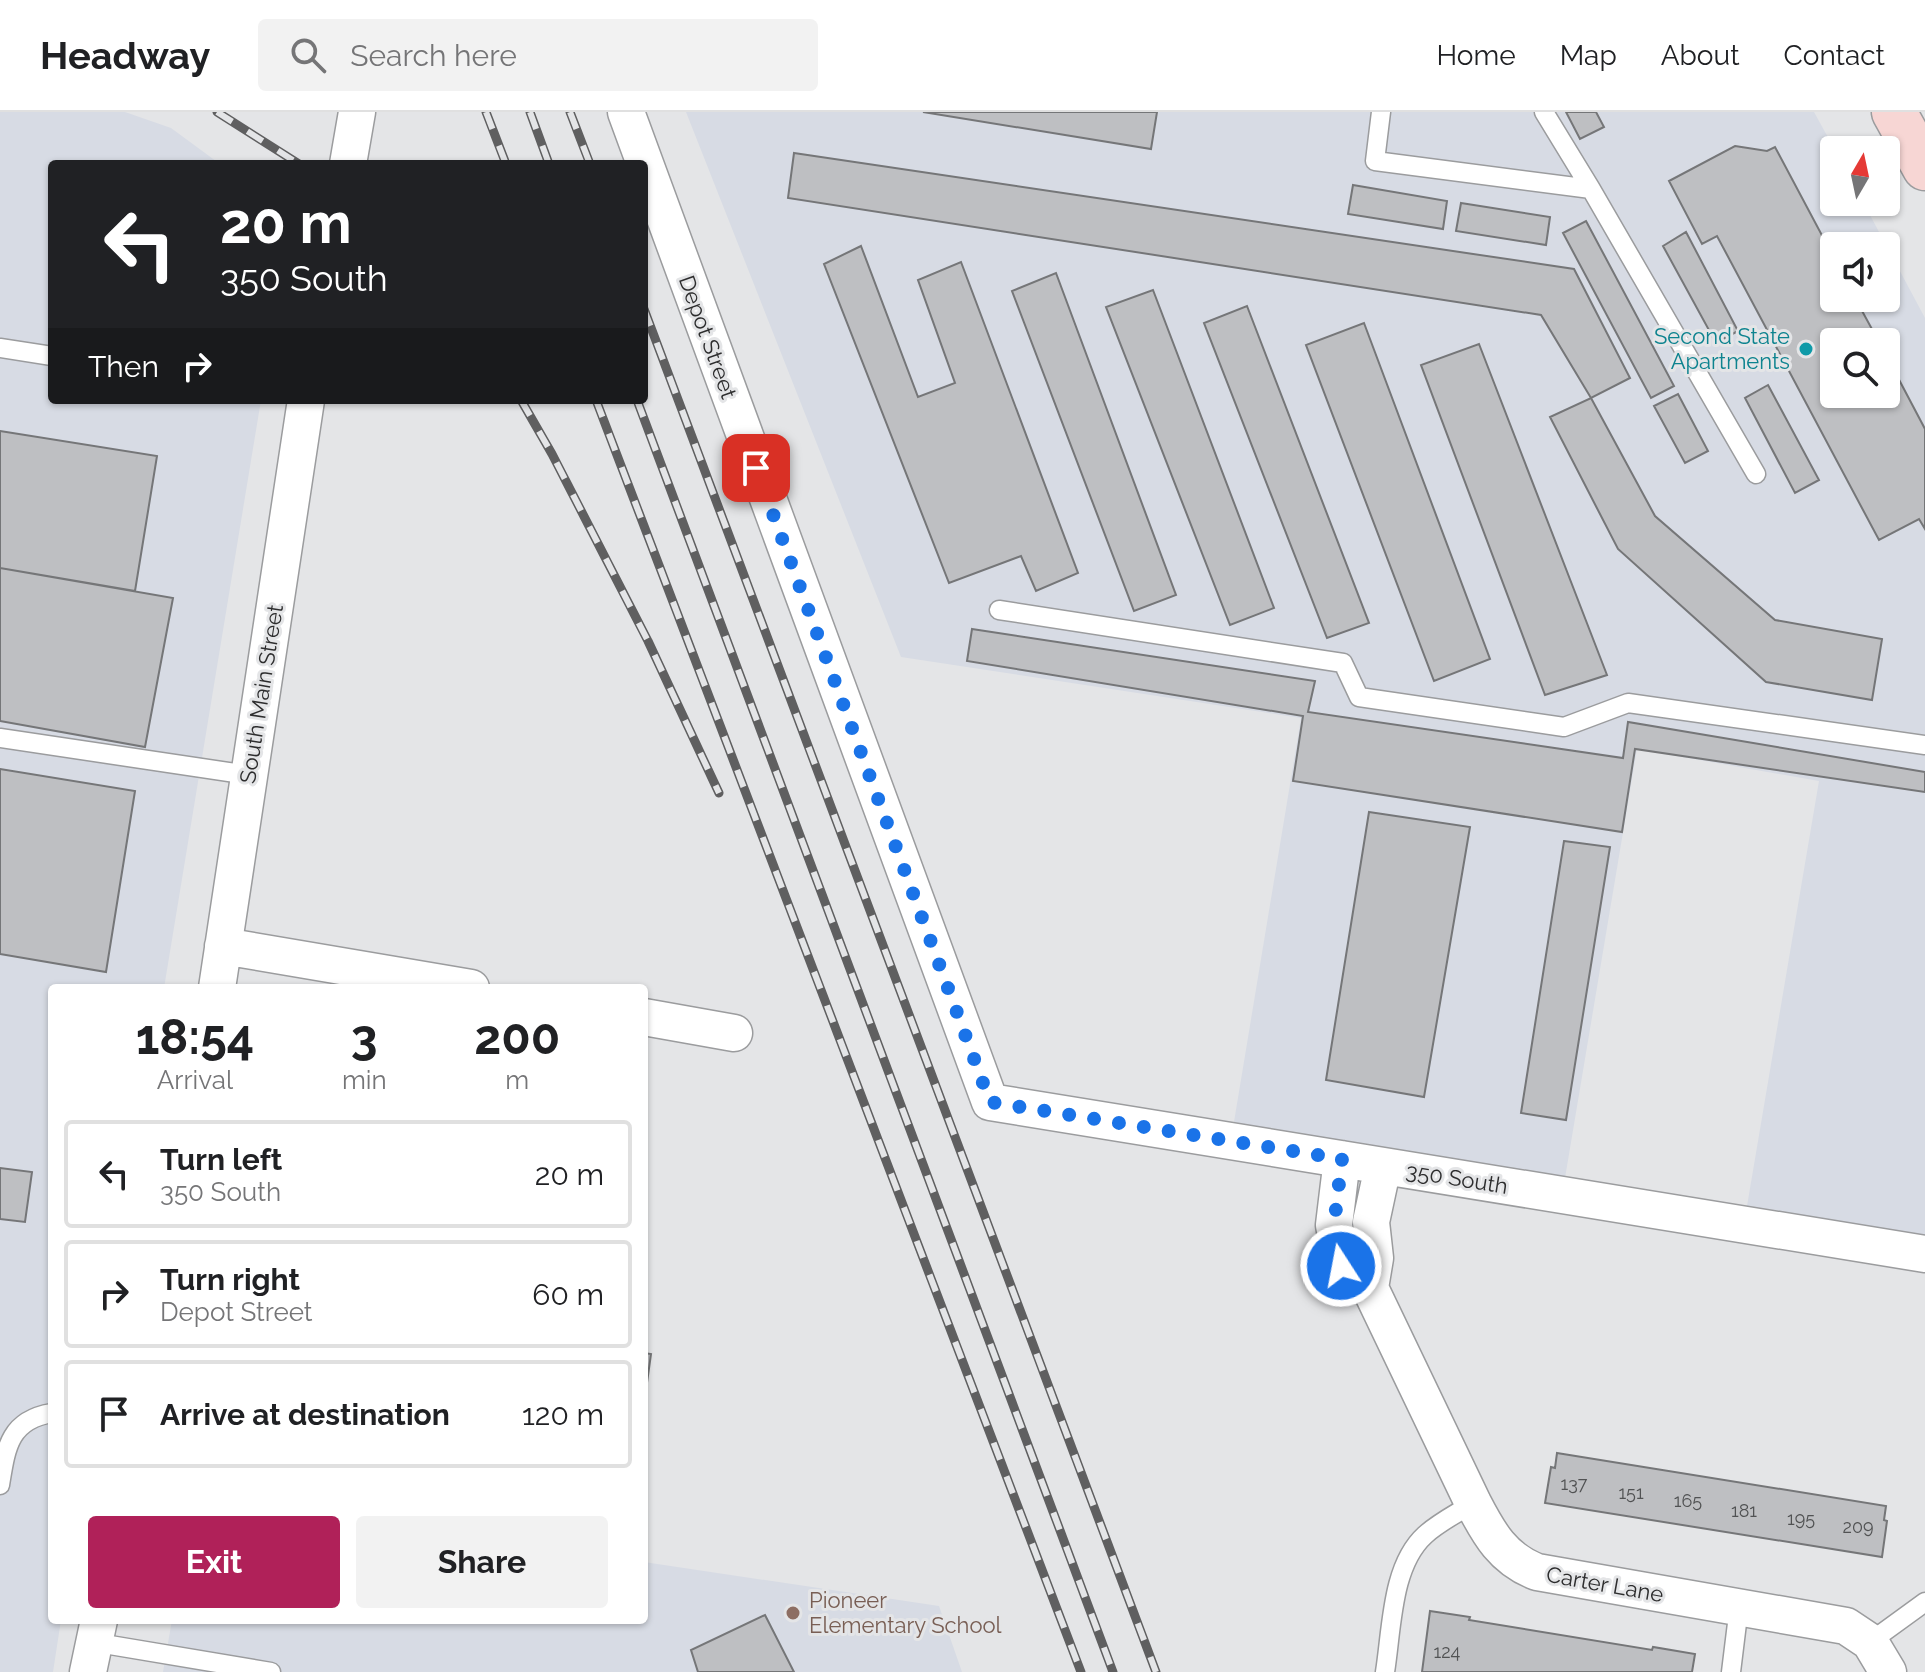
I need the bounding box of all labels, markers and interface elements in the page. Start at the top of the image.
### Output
search box [258,19,818,91]
text: Headway [40,33,210,78]
icon: search [286,33,330,77]
text: Search here [350,38,517,73]
text: Home [1436,39,1516,72]
text: Map [1560,39,1617,72]
text: About [1661,39,1740,72]
text: Contact [1784,39,1885,72]
north arrow [1820,136,1900,216]
map controls [1820,136,1900,408]
text: 20 m [220,190,352,256]
icon: left [88,192,192,296]
button: sound [1820,232,1900,312]
text: 350 South [220,257,388,299]
street label: Depot Street [674,272,743,403]
place label: Second State Apartments [1654,323,1790,374]
button: search [1820,328,1900,408]
marker: Second State Apartments [1797,340,1815,358]
icon: right [175,344,219,388]
text: Then [88,349,159,384]
pin [722,434,790,502]
icon: arrive [734,446,778,490]
street label: South Main Street [234,602,288,785]
text: 18:54 [136,1009,254,1065]
text: 3 [351,1009,378,1065]
text: 200 [474,1009,560,1065]
text: Arrival [157,1065,233,1095]
text: min [342,1065,387,1095]
text: m [505,1065,529,1095]
text: Turn left [160,1142,282,1177]
icon: left [92,1152,136,1196]
text: 20 m [535,1157,604,1192]
street label: 350 South [1404,1157,1510,1199]
text: 350 South [160,1177,281,1207]
position arrow [1299,1224,1383,1308]
text: Turn right [160,1262,300,1297]
icon: right [92,1272,136,1316]
text: 60 m [532,1277,604,1312]
text: Depot Street [160,1297,313,1327]
icon: arrive [92,1392,136,1436]
text: Arrive at destination [160,1397,450,1432]
text: 120 m [522,1397,604,1432]
house number: 137 [1561,1473,1588,1494]
house number: 151 [1618,1482,1644,1503]
house number: 165 [1674,1490,1702,1511]
house number: 181 [1731,1500,1757,1521]
house number: 195 [1787,1508,1815,1529]
button: Exit [88,1516,340,1608]
button: Share [356,1516,608,1608]
house number: 209 [1843,1516,1873,1537]
street label: Carter Lane [1545,1561,1666,1607]
place label: Pioneer Elementary School [809,1587,1002,1638]
marker: Pioneer Elementary School [784,1604,802,1622]
house number: 124 [1434,1641,1461,1662]

